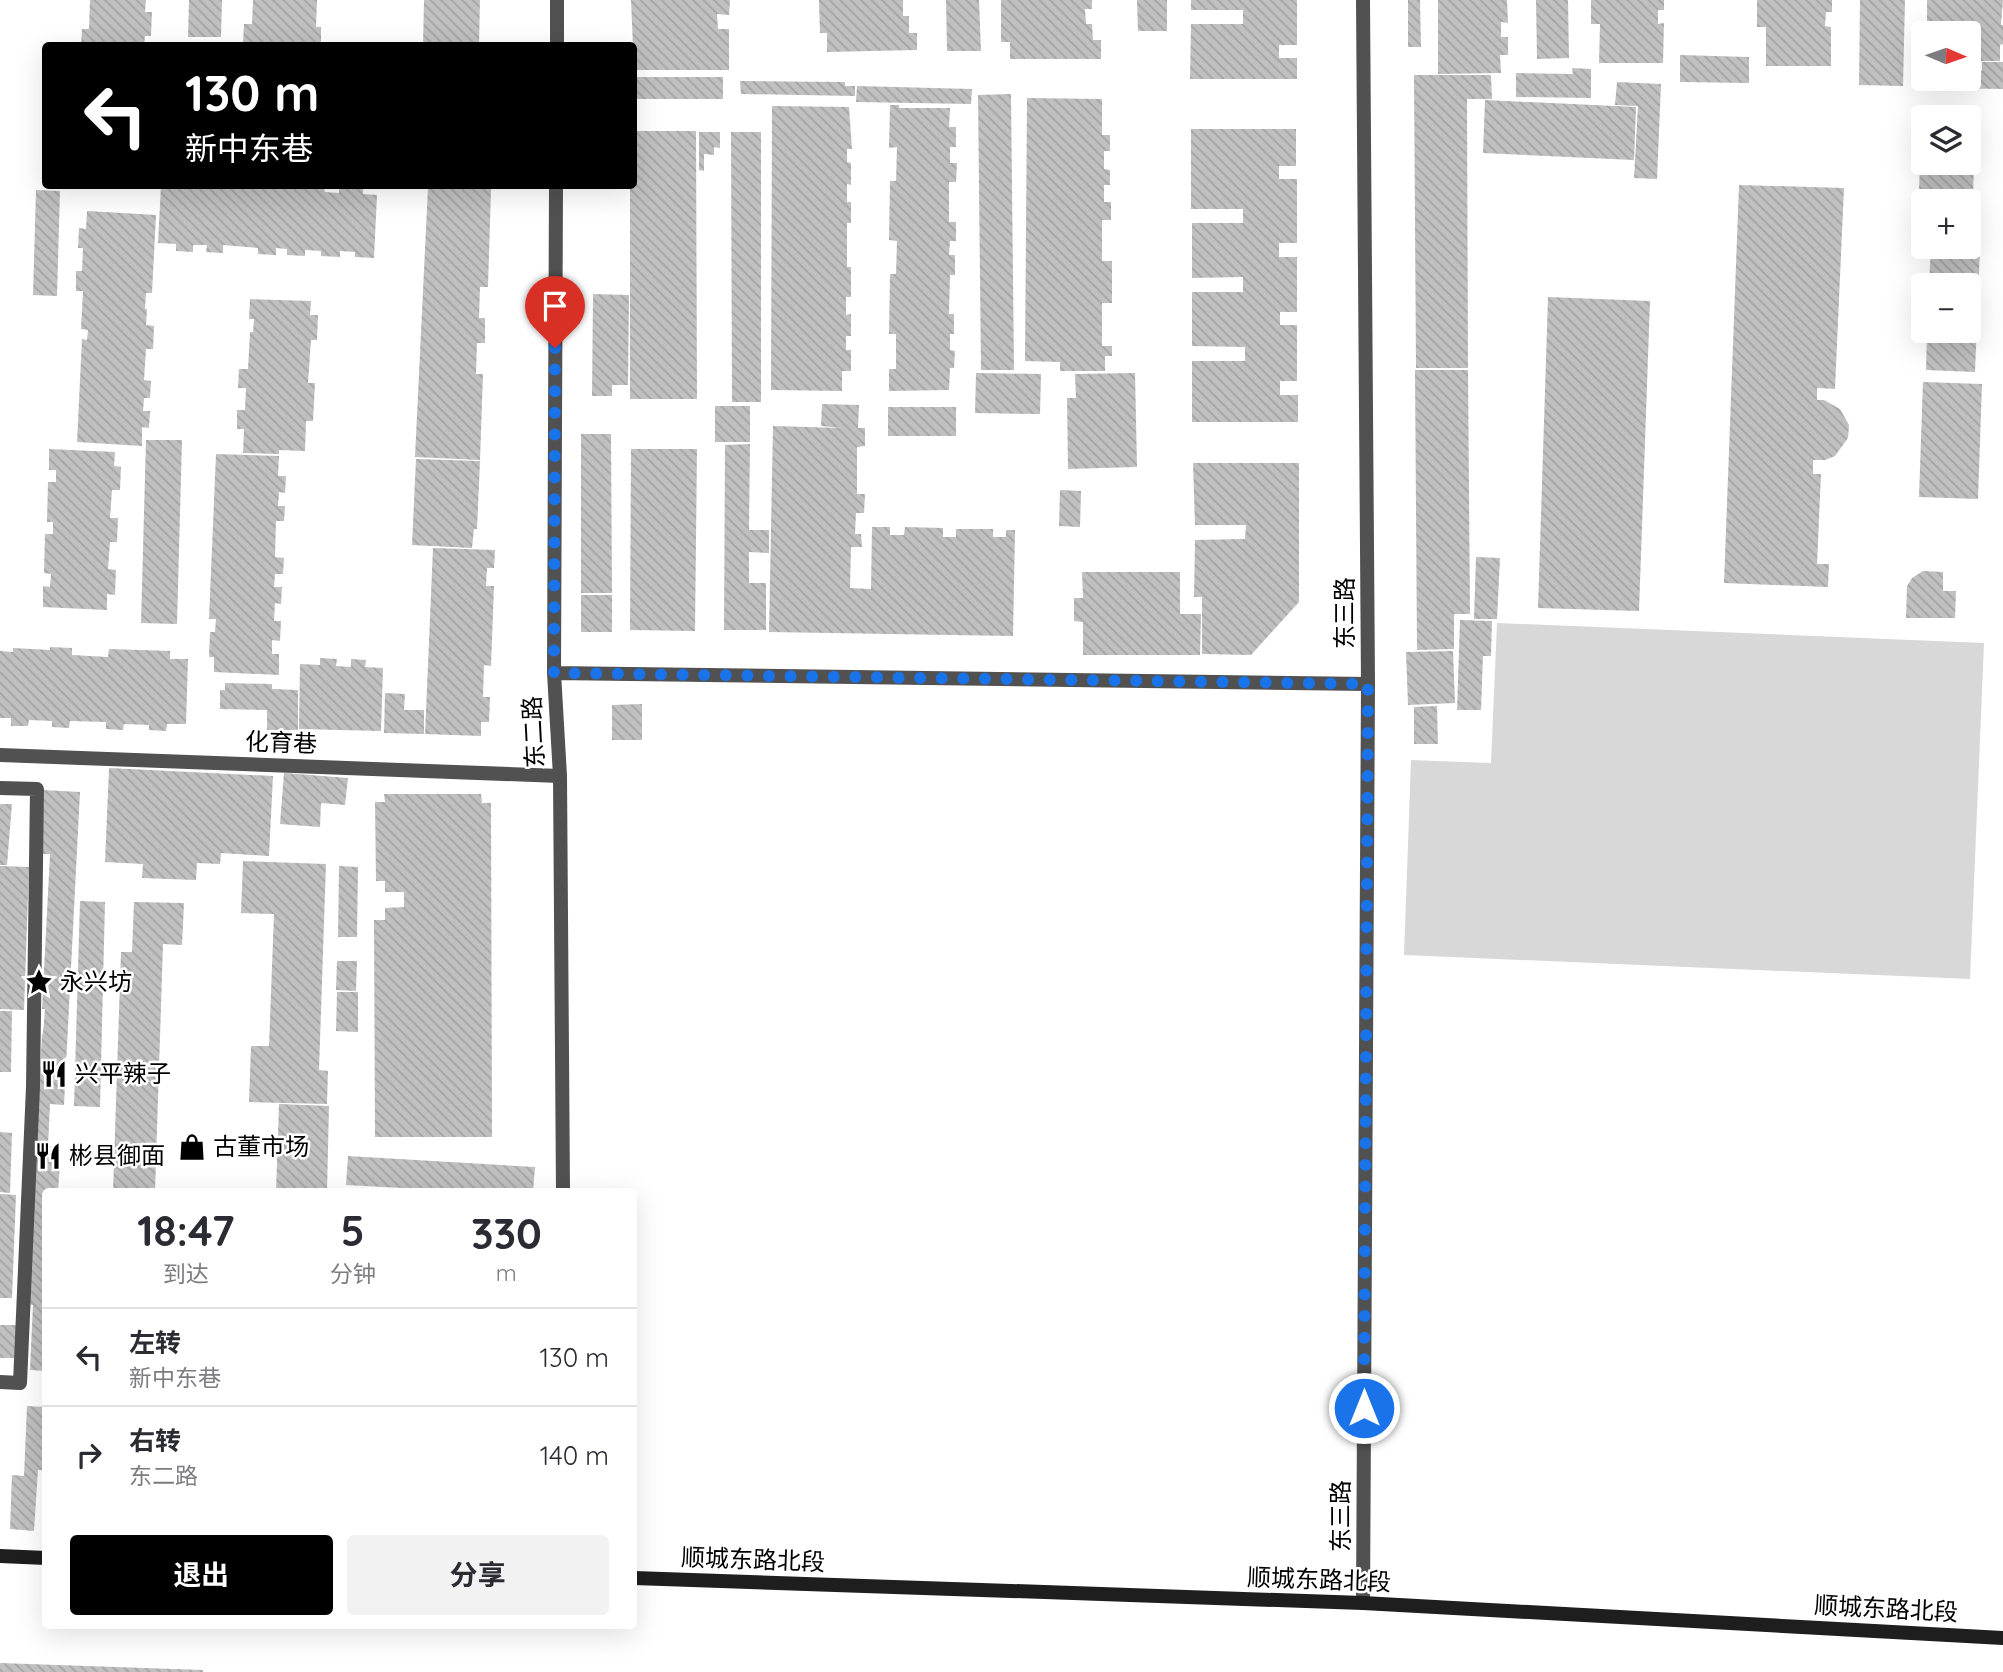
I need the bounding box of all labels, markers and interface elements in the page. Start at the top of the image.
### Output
north arrow [1911,21,1981,91]
map controls [1911,21,1981,343]
text: 130 m [185,62,319,123]
icon: left [70,70,161,161]
button: layers [1911,105,1981,175]
text: 新中东巷 [185,128,313,168]
button: + [1911,189,1981,259]
button: − [1911,273,1981,343]
pin [525,276,585,348]
icon: arrive [536,287,574,325]
street label: 东三路 [1329,577,1359,649]
street label: 东二路 [516,695,550,769]
street label: 化育巷 [245,726,318,758]
place label: 永兴坊 [60,966,132,996]
place icon: 永兴坊 [24,967,54,997]
place label: 兴平辣子 [75,1058,171,1088]
restaurant icon: 兴平辣子 [39,1059,69,1089]
place label: 古董市场 [213,1131,309,1161]
shop icon: 古董市场 [177,1132,207,1162]
place label: 彬县御面 [69,1140,165,1170]
restaurant icon: 彬县御面 [33,1141,63,1171]
text: 18:47 [137,1204,235,1257]
text: 5 [341,1204,365,1257]
text: 330 [471,1207,542,1260]
text: m [496,1258,517,1287]
text: 到达 [163,1259,209,1288]
text: 分钟 [330,1259,376,1288]
text: 左转 [129,1326,181,1359]
icon: left [70,1338,108,1376]
text: 130 m [539,1341,609,1374]
text: 新中东巷 [129,1363,221,1392]
position arrow [1327,1371,1401,1445]
text: 右转 [129,1424,181,1457]
icon: right [70,1436,108,1474]
text: 140 m [540,1439,609,1472]
text: 东二路 [129,1461,198,1490]
street label: 东三路 [1325,1480,1355,1552]
button: 退出 [70,1535,333,1615]
button: 分享 [347,1535,609,1615]
street label: 顺城东路北段 [681,1541,826,1577]
street label: 顺城东路北段 [1247,1561,1392,1597]
street label: 顺城东路北段 [1813,1589,1959,1627]

